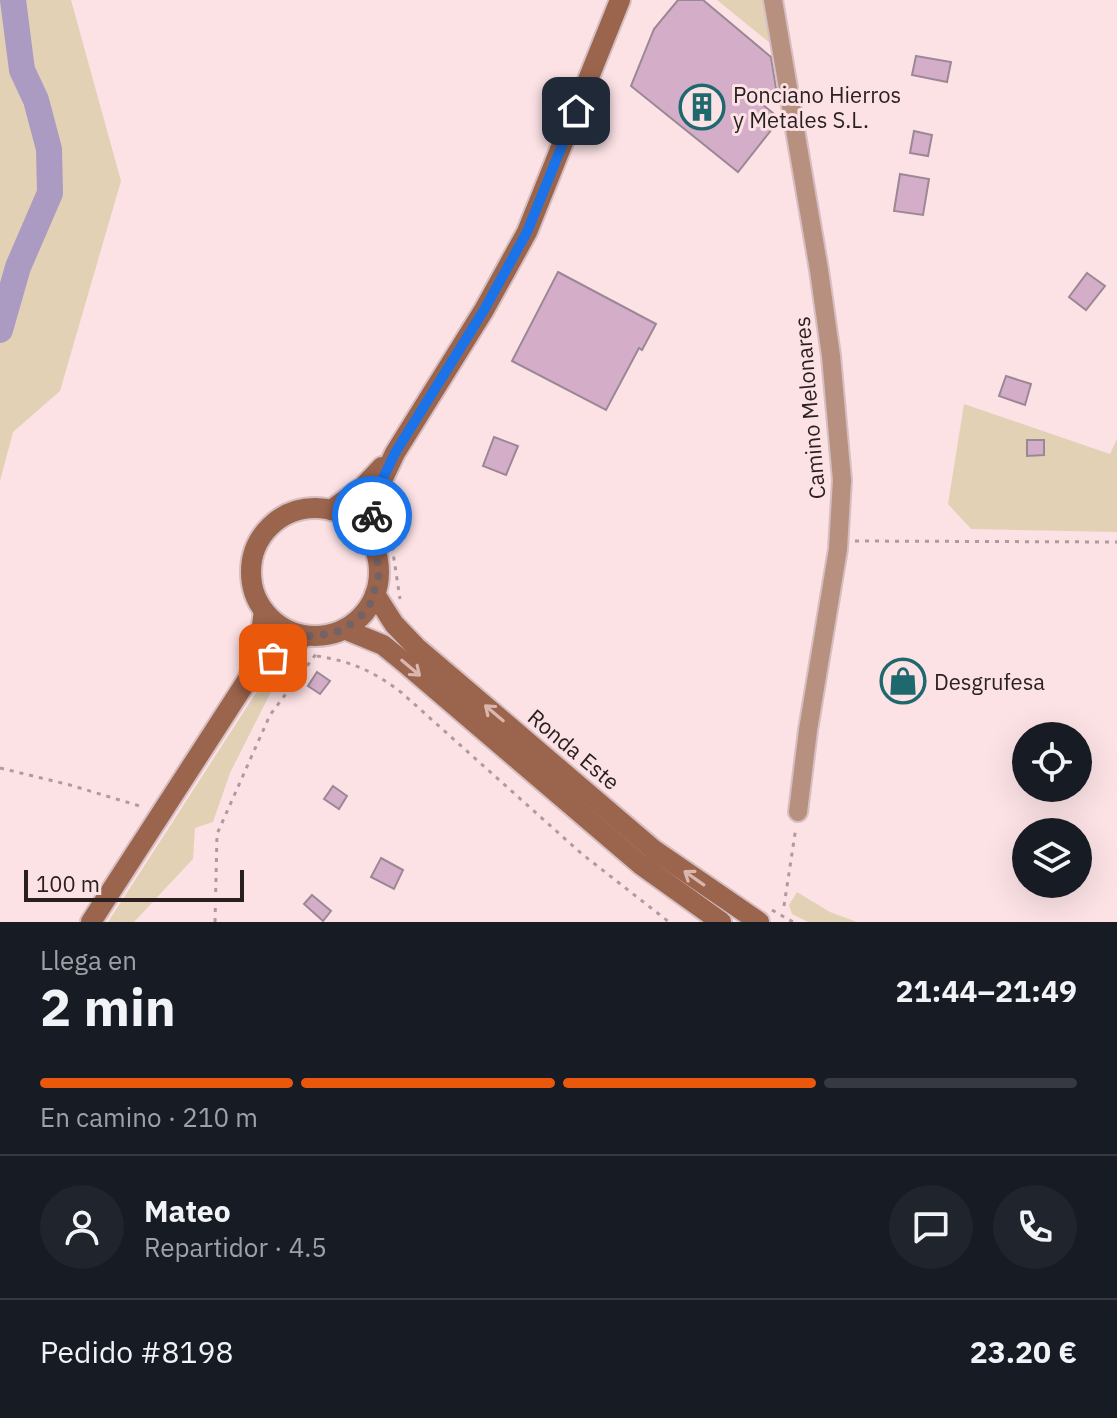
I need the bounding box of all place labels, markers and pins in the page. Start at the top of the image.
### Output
pin [542,77,610,145]
place label: Ponciano Hierros y Metales S.L. [733,80,901,134]
building icon: Ponciano Hierros y Metales S.L. [678,83,726,131]
pin [239,624,307,692]
shop icon: Desgrufesa [879,657,927,705]
place label: Desgrufesa [934,667,1045,696]

